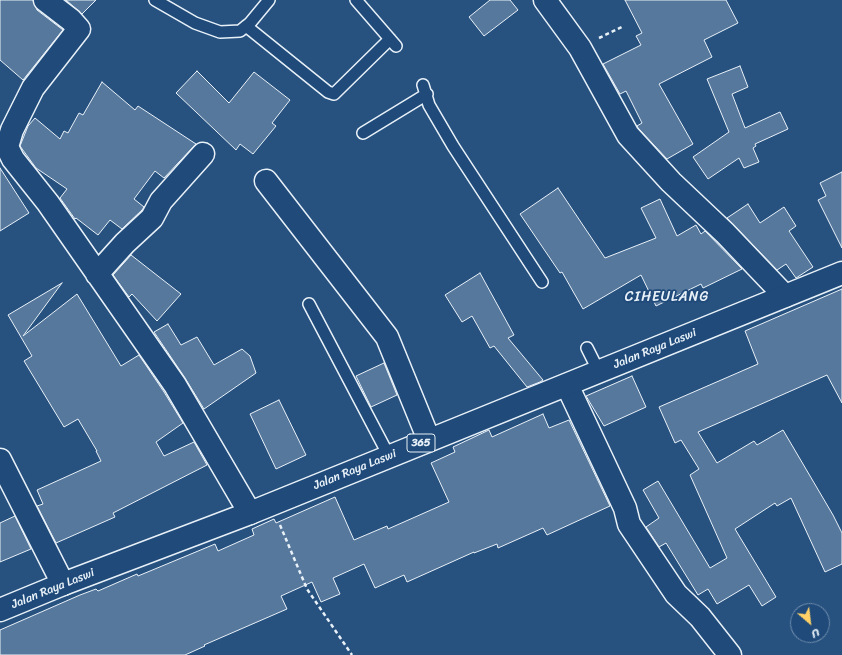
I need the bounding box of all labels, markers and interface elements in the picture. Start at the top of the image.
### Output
district label: CIHEULANG [625,289,709,305]
street label: Jalan Raya Laswi [611,326,699,372]
road number: 365 [407,434,435,452]
street label: Jalan Raya Laswi [311,447,399,493]
street label: Jalan Raya Laswi [9,566,97,612]
north arrow [790,603,830,643]
text: U [808,623,823,643]

